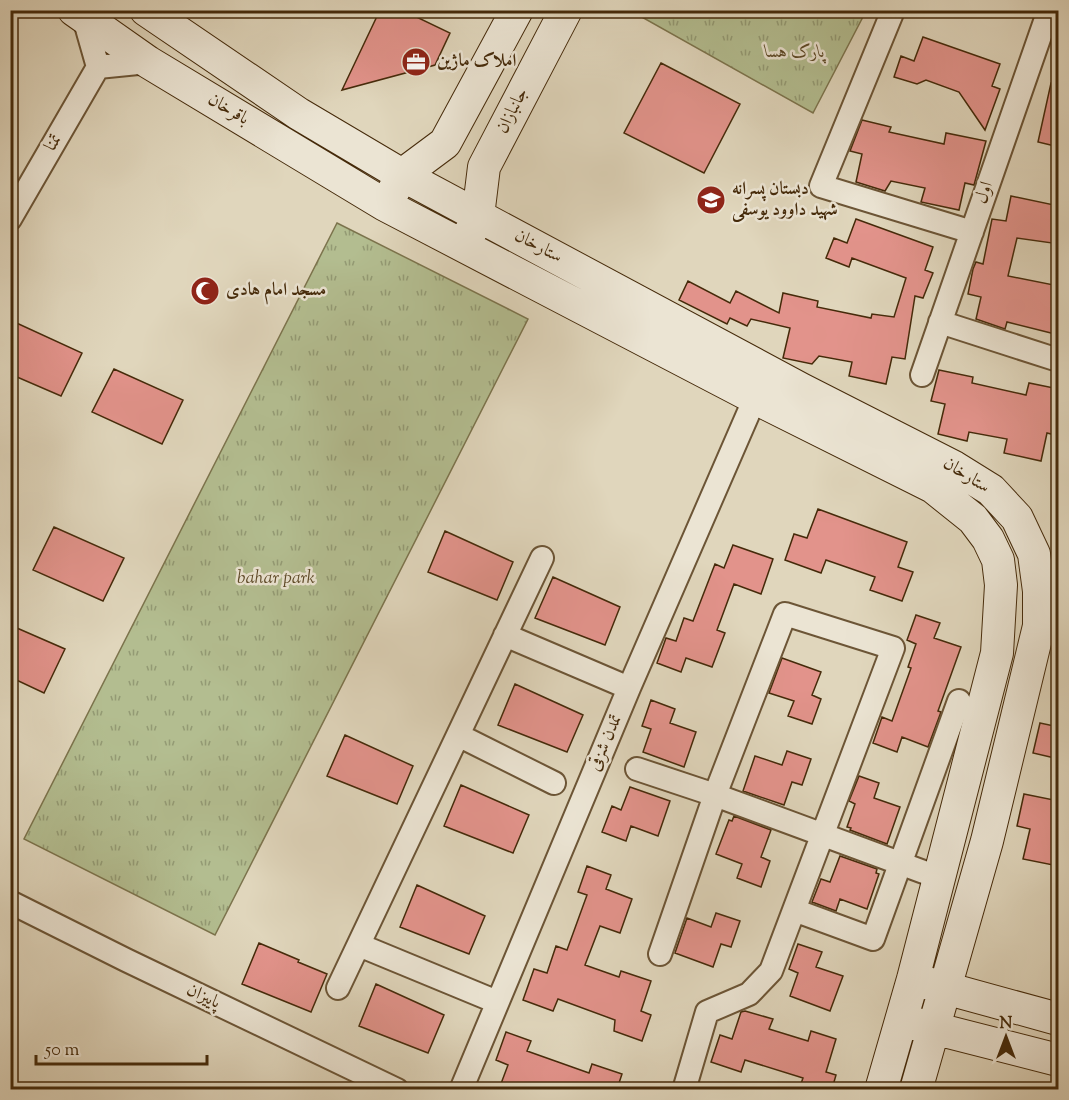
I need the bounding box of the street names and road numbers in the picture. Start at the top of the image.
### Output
street label: جانبازان [490,83,536,139]
street label: باقرخان [202,87,254,133]
street label: تمنا [39,129,69,157]
street label: اول [969,178,1001,208]
street label: ستارخان [509,223,567,271]
street label: ستارخان [937,451,995,501]
street label: تمدن شزقی [582,711,630,775]
street label: پاییزان [182,978,226,1017]

